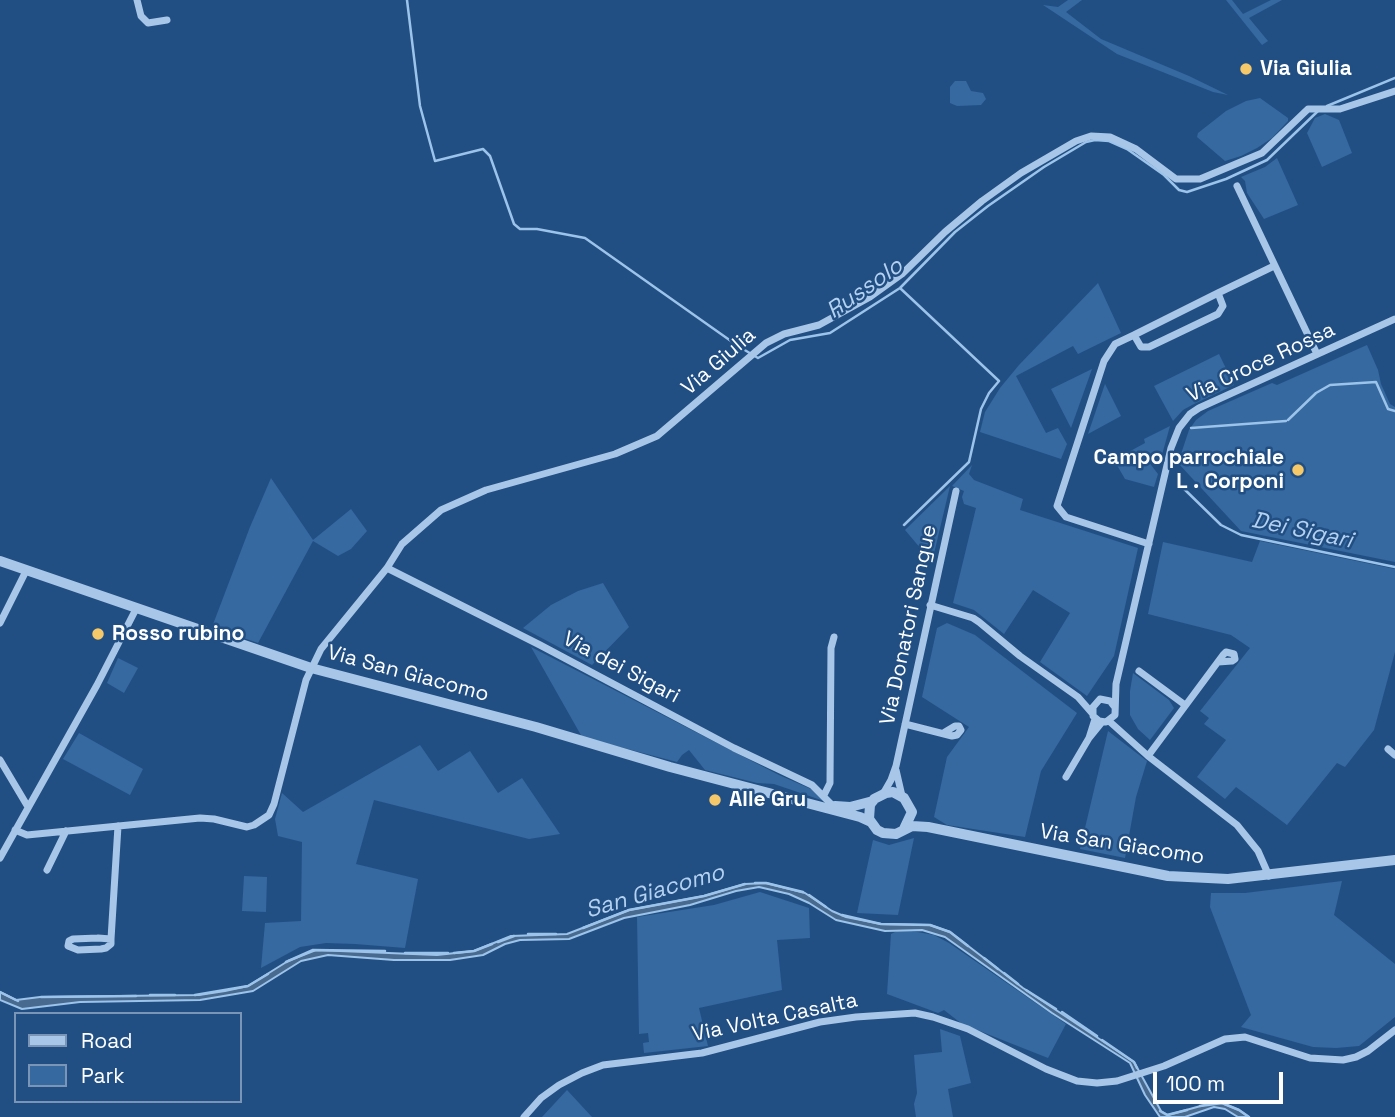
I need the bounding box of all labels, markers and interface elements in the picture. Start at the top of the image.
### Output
place label: Via Giulia [1260,56,1352,82]
marker: Via Giulia [1238,61,1254,77]
water label: Russolo [821,253,909,325]
street label: Via Croce Rossa [1183,318,1339,408]
street label: Via Giulia [677,323,761,401]
place label: Campo parrochiale L . Corponi [1094,445,1284,495]
marker: Campo parrochiale L . Corponi [1290,462,1306,478]
water label: Dei Sigari [1249,507,1355,555]
street label: Via Donatori Sangue [875,523,943,727]
place label: Rosso rubino [112,621,244,647]
marker: Rosso rubino [90,626,106,642]
street label: Via dei Sigari [558,627,684,709]
street label: Via San Giacomo [324,640,492,708]
place label: Alle Gru [729,787,806,813]
marker: Alle Gru [707,792,723,808]
street label: Via San Giacomo [1038,820,1206,870]
water label: San Giacomo [582,859,728,925]
street label: Via Volta Casalta [690,988,860,1048]
legend [14,1012,242,1103]
text: Road [81,1027,133,1054]
scale bar [1157,1058,1286,1102]
text: Park [81,1062,125,1089]
text: 100 m [1166,1070,1225,1097]

